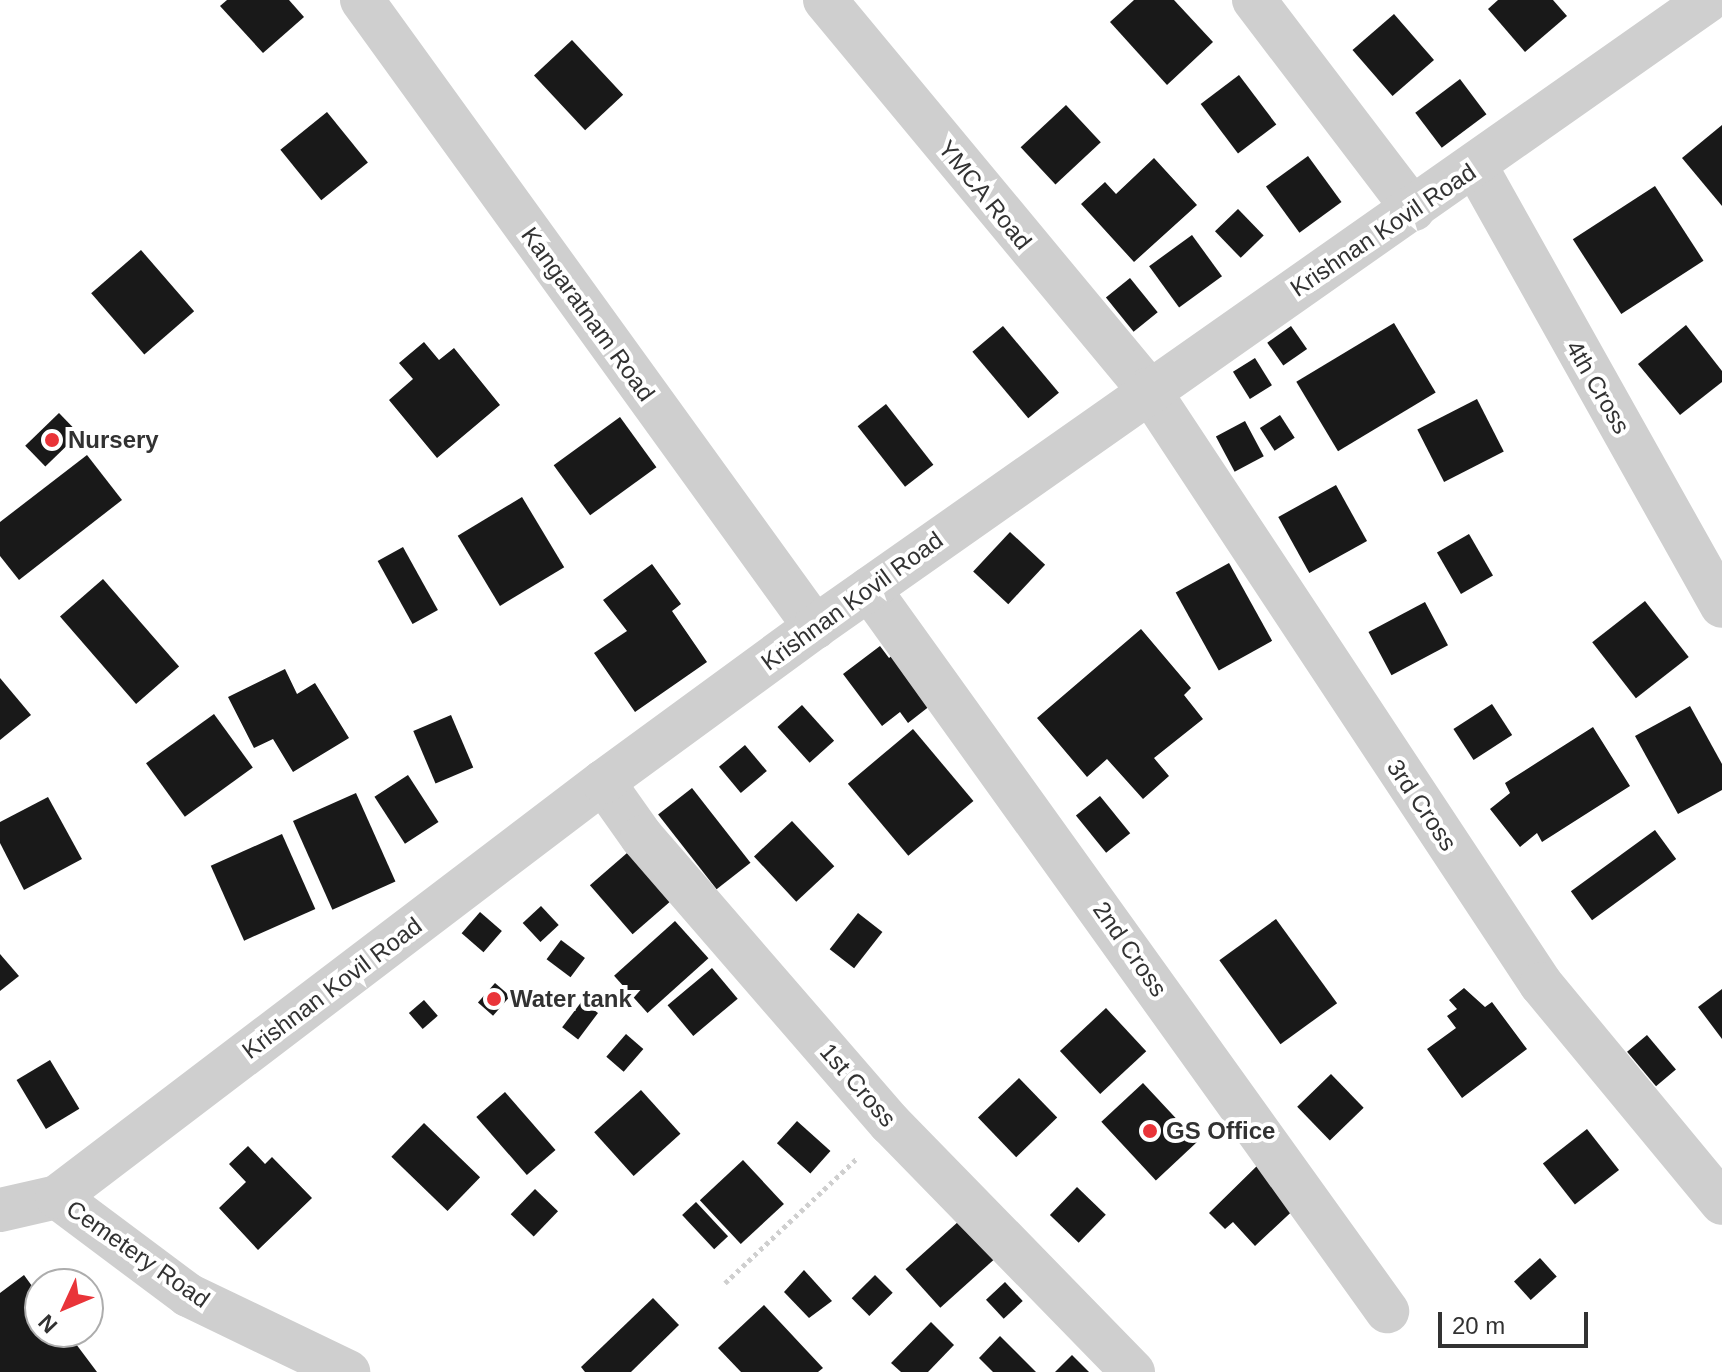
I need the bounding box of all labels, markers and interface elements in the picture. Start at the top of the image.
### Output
street label: YMCA Road [932,134,1038,256]
street label: Krishnan Kovil Road [1285,157,1481,303]
street label: Kangaratnam Road [515,221,661,407]
street label: 4th Cross [1560,335,1636,439]
place label: Nursery [68,426,159,454]
marker: Nursery [43,431,61,449]
street label: Krishnan Kovil Road [756,525,948,677]
street label: 3rd Cross [1381,754,1463,856]
street label: 2nd Cross [1087,896,1173,1002]
street label: Krishnan Kovil Road [237,911,427,1065]
place label: Water tank [510,985,632,1013]
marker: Water tank [485,990,503,1008]
street label: 1st Cross [814,1037,902,1133]
place label: GS Office [1166,1117,1275,1145]
marker: GS Office [1141,1122,1159,1140]
street label: Cemetery Road [61,1194,215,1314]
north arrow [24,1268,104,1348]
scale bar [1442,1296,1592,1346]
text: N [33,1309,62,1338]
text: 20 m [1452,1312,1505,1339]

